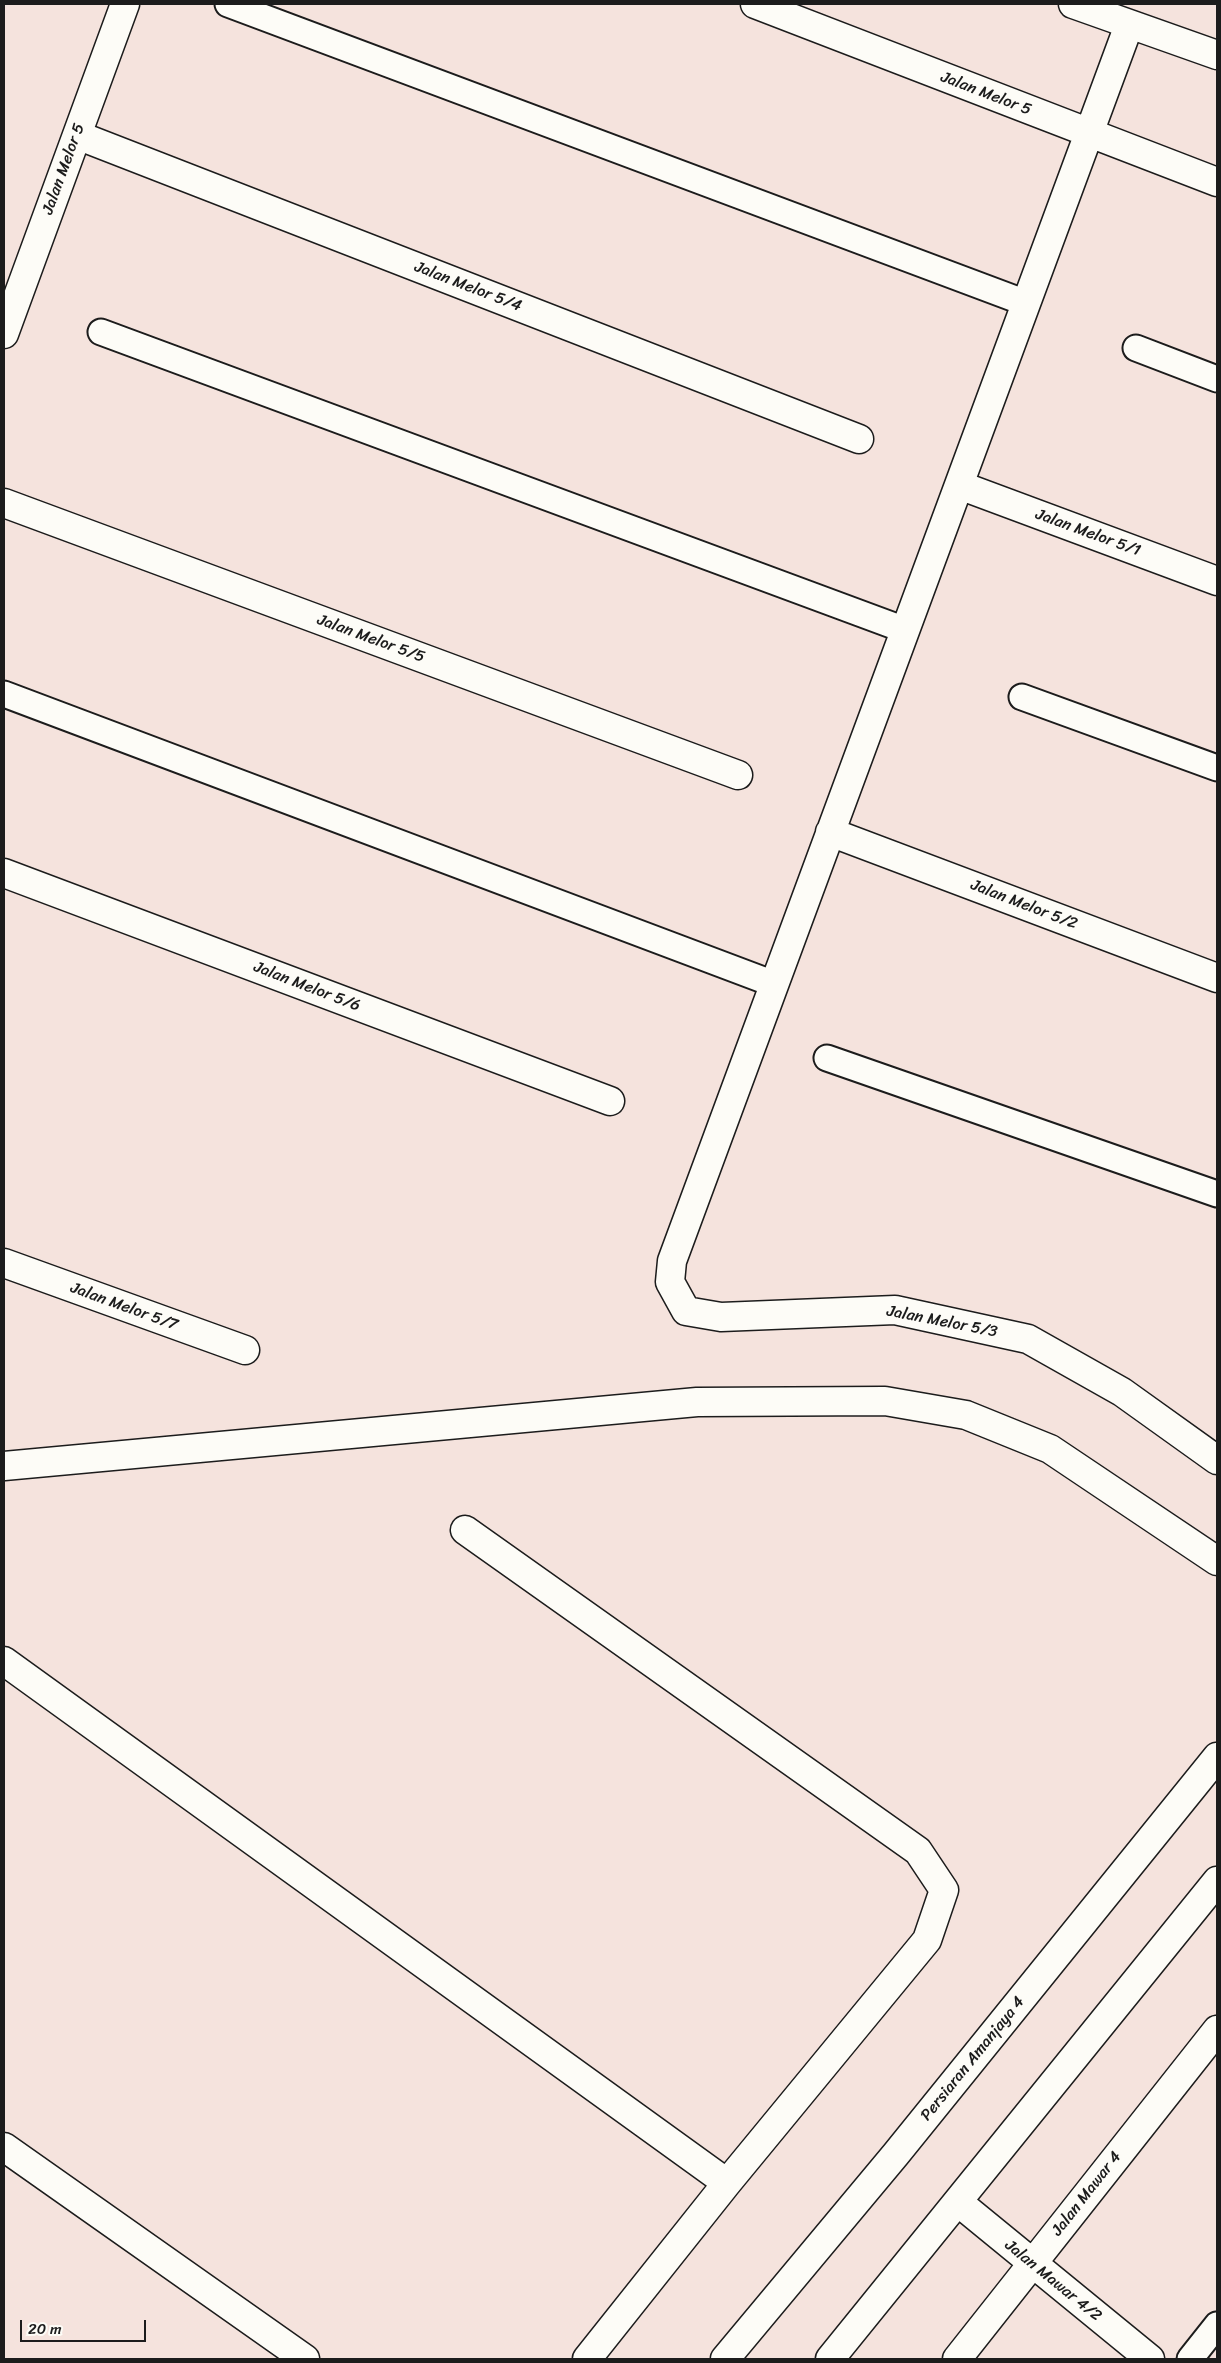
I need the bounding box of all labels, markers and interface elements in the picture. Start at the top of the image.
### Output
street label: Jalan Melor 5 [938,68,1034,120]
street label: Jalan Melor 5 [39,121,89,217]
street label: Jalan Melor 5/4 [412,258,524,316]
street label: Jalan Melor 5/1 [1033,505,1143,561]
street label: Jalan Melor 5/5 [315,611,427,667]
street label: Jalan Melor 5/2 [968,876,1080,934]
street label: Jalan Melor 5/6 [251,958,363,1016]
street label: Jalan Melor 5/7 [68,1279,180,1335]
street label: Jalan Melor 5/3 [885,1302,999,1342]
street label: Persiaran Amanjaya 4 [917,1993,1029,2125]
street label: Jalan Mawar 4 [1048,2148,1126,2240]
street label: Jalan Mawar 4/2 [1001,2236,1105,2326]
scale bar [22,2310,149,2342]
text: 20 m [28,2316,62,2342]

